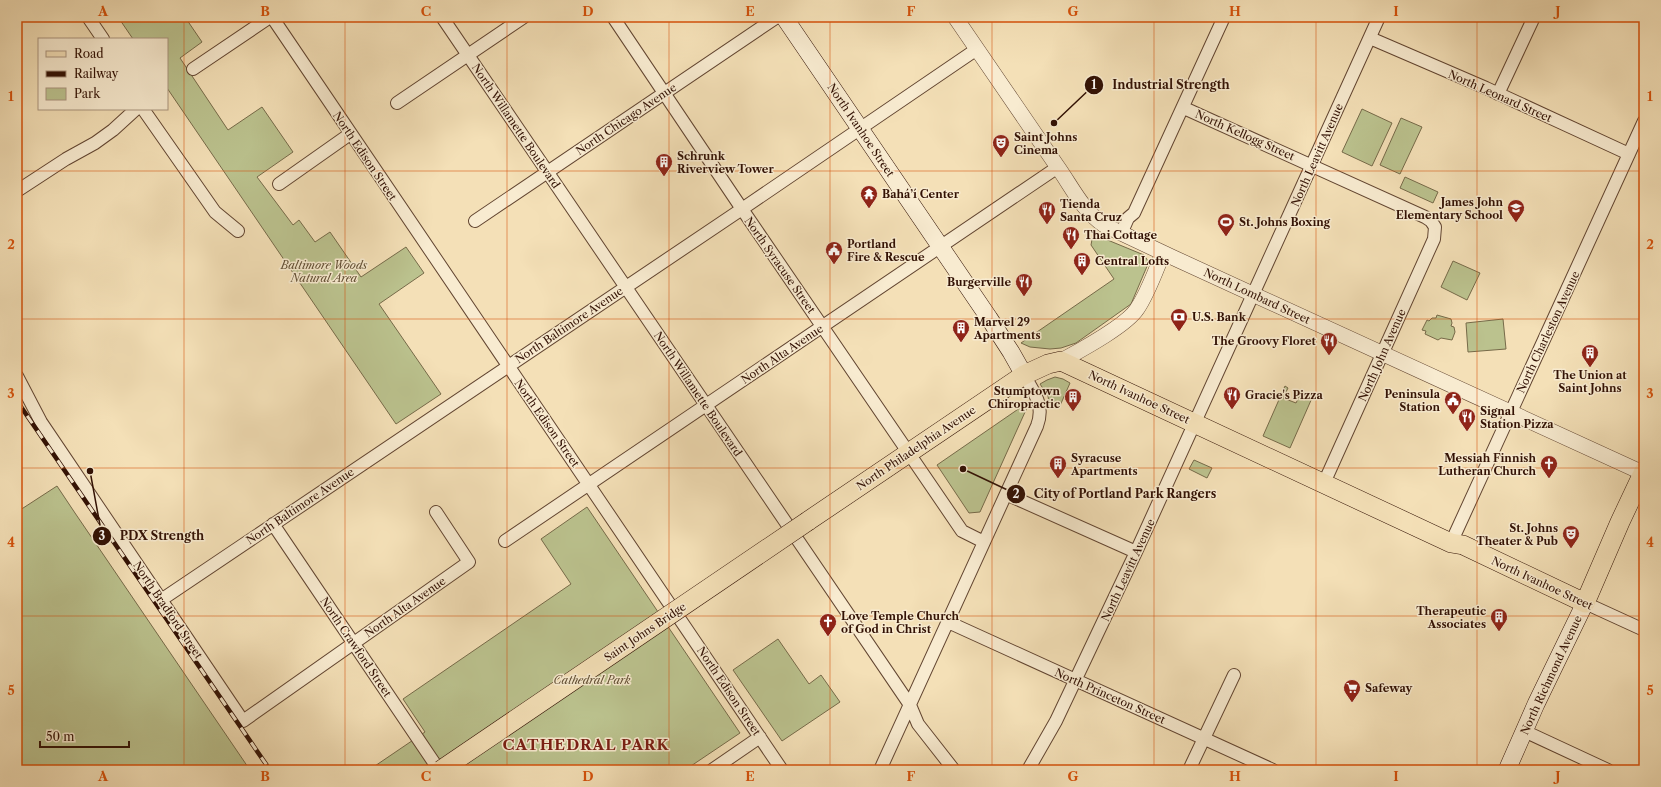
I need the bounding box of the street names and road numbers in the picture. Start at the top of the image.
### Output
street label: North Willamette Boulevard [469,61,563,191]
street label: North Leonard Street [1446,67,1554,125]
street label: North Chicago Avenue [573,80,679,158]
street label: North Ivanhoe Street [824,80,898,180]
street label: North Leavitt Avenue [1288,101,1346,209]
street label: North Kellogg Street [1193,107,1297,163]
street label: North Edison Street [330,109,400,203]
street label: North Syracuse Street [741,214,819,316]
street label: North Lombard Street [1202,265,1313,327]
street label: North Charleston Avenue [1514,269,1582,395]
street label: North Baltimore Avenue [512,284,626,366]
street label: North John Avenue [1355,307,1409,403]
street label: North Alta Avenue [738,321,826,387]
street label: North Willamette Boulevard [651,329,745,459]
street label: North Ivanhoe Street [1086,367,1192,427]
street label: North Edison Street [511,376,583,470]
street label: North Philadelphia Avenue [854,403,978,493]
street label: North Baltimore Avenue [243,465,357,547]
street label: North Leavitt Avenue [1098,517,1158,623]
street label: North Ivanhoe Street [1489,553,1595,613]
street label: North Bradford Street [130,559,206,661]
street label: North Alta Avenue [362,574,448,640]
street label: North Crawford Street [317,594,395,700]
street label: Saint Johns Bridge [601,599,689,665]
street label: North Richmond Avenue [1517,613,1585,737]
street label: North Edison Street [694,644,764,738]
street label: North Princeton Street [1053,665,1168,727]

